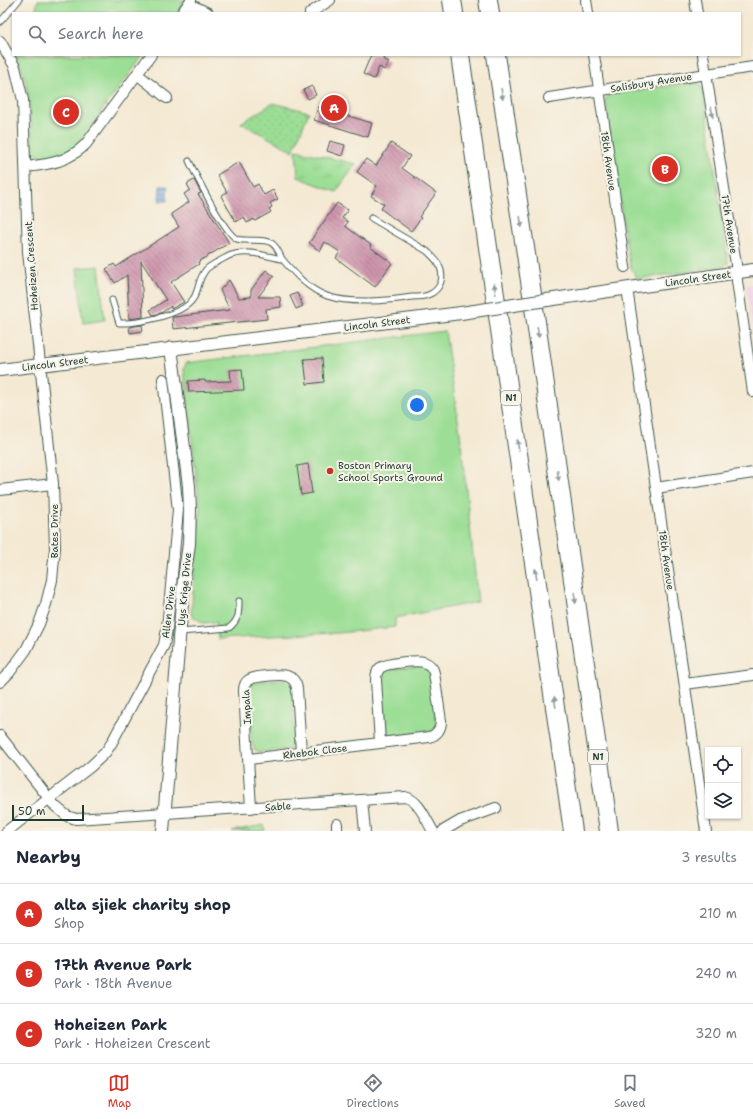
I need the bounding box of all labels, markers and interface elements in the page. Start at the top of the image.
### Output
search box [12,12,741,56]
icon: search [26,23,48,45]
text: Search here [58,24,144,44]
street label: Salisbury Avenue [609,70,693,95]
one-way arrow [499,87,505,100]
pin: A [321,93,347,123]
pin: C [53,97,79,127]
one-way arrow [709,106,715,118]
street label: 18th Avenue [598,130,619,192]
pin: B [652,154,678,184]
street label: 17th Avenue [718,194,741,255]
one-way arrow [518,216,524,228]
street label: Hoheizen Crescent [22,221,41,311]
street label: Lincoln Street [664,267,732,290]
one-way arrow [492,282,498,295]
street label: Lincoln Street [343,313,411,334]
one-way arrow [534,326,541,338]
street label: Lincoln Street [21,353,89,374]
road number: N1 [501,391,521,405]
your location [407,395,427,415]
one-way arrow [515,439,521,451]
place label: Boston Primary School Sports Ground [338,459,444,484]
marker: Boston Primary School Sports Ground [325,466,335,476]
one-way arrow [555,469,561,481]
street label: Bates Drive [48,503,61,558]
street label: 18th Avenue [656,529,677,591]
street label: Uys Krige Drive [175,552,194,626]
one-way arrow [533,568,539,580]
street label: Allen Drive [159,585,178,639]
one-way arrow [572,592,578,604]
street label: Impala [239,688,254,725]
one-way arrow [552,696,558,708]
street label: Rhebok Close [282,741,348,762]
map controls [705,747,741,819]
button: locate [705,747,741,783]
road number: N1 [588,750,608,764]
button: layers [705,783,741,819]
street label: Sable [265,799,292,814]
scale bar [12,803,84,822]
text: 50 m [18,804,46,819]
text: Nearby [16,846,81,868]
text: 3 results [681,849,737,866]
text: alta sjiek charity shop [54,895,231,915]
text: A [24,905,34,922]
text: 210 m [699,905,737,922]
text: Shop [54,915,84,932]
text: 17th Avenue Park [54,955,192,975]
text: B [25,965,33,982]
text: 240 m [695,965,737,982]
text: Park · 18th Avenue [54,975,172,992]
text: Hoheizen Park [54,1015,167,1035]
text: C [25,1025,33,1042]
text: 320 m [695,1025,737,1042]
text: Park · Hoheizen Crescent [54,1035,211,1052]
tab: Map [108,1072,131,1111]
tab: Directions [346,1072,399,1111]
tab: Saved [614,1072,645,1111]

